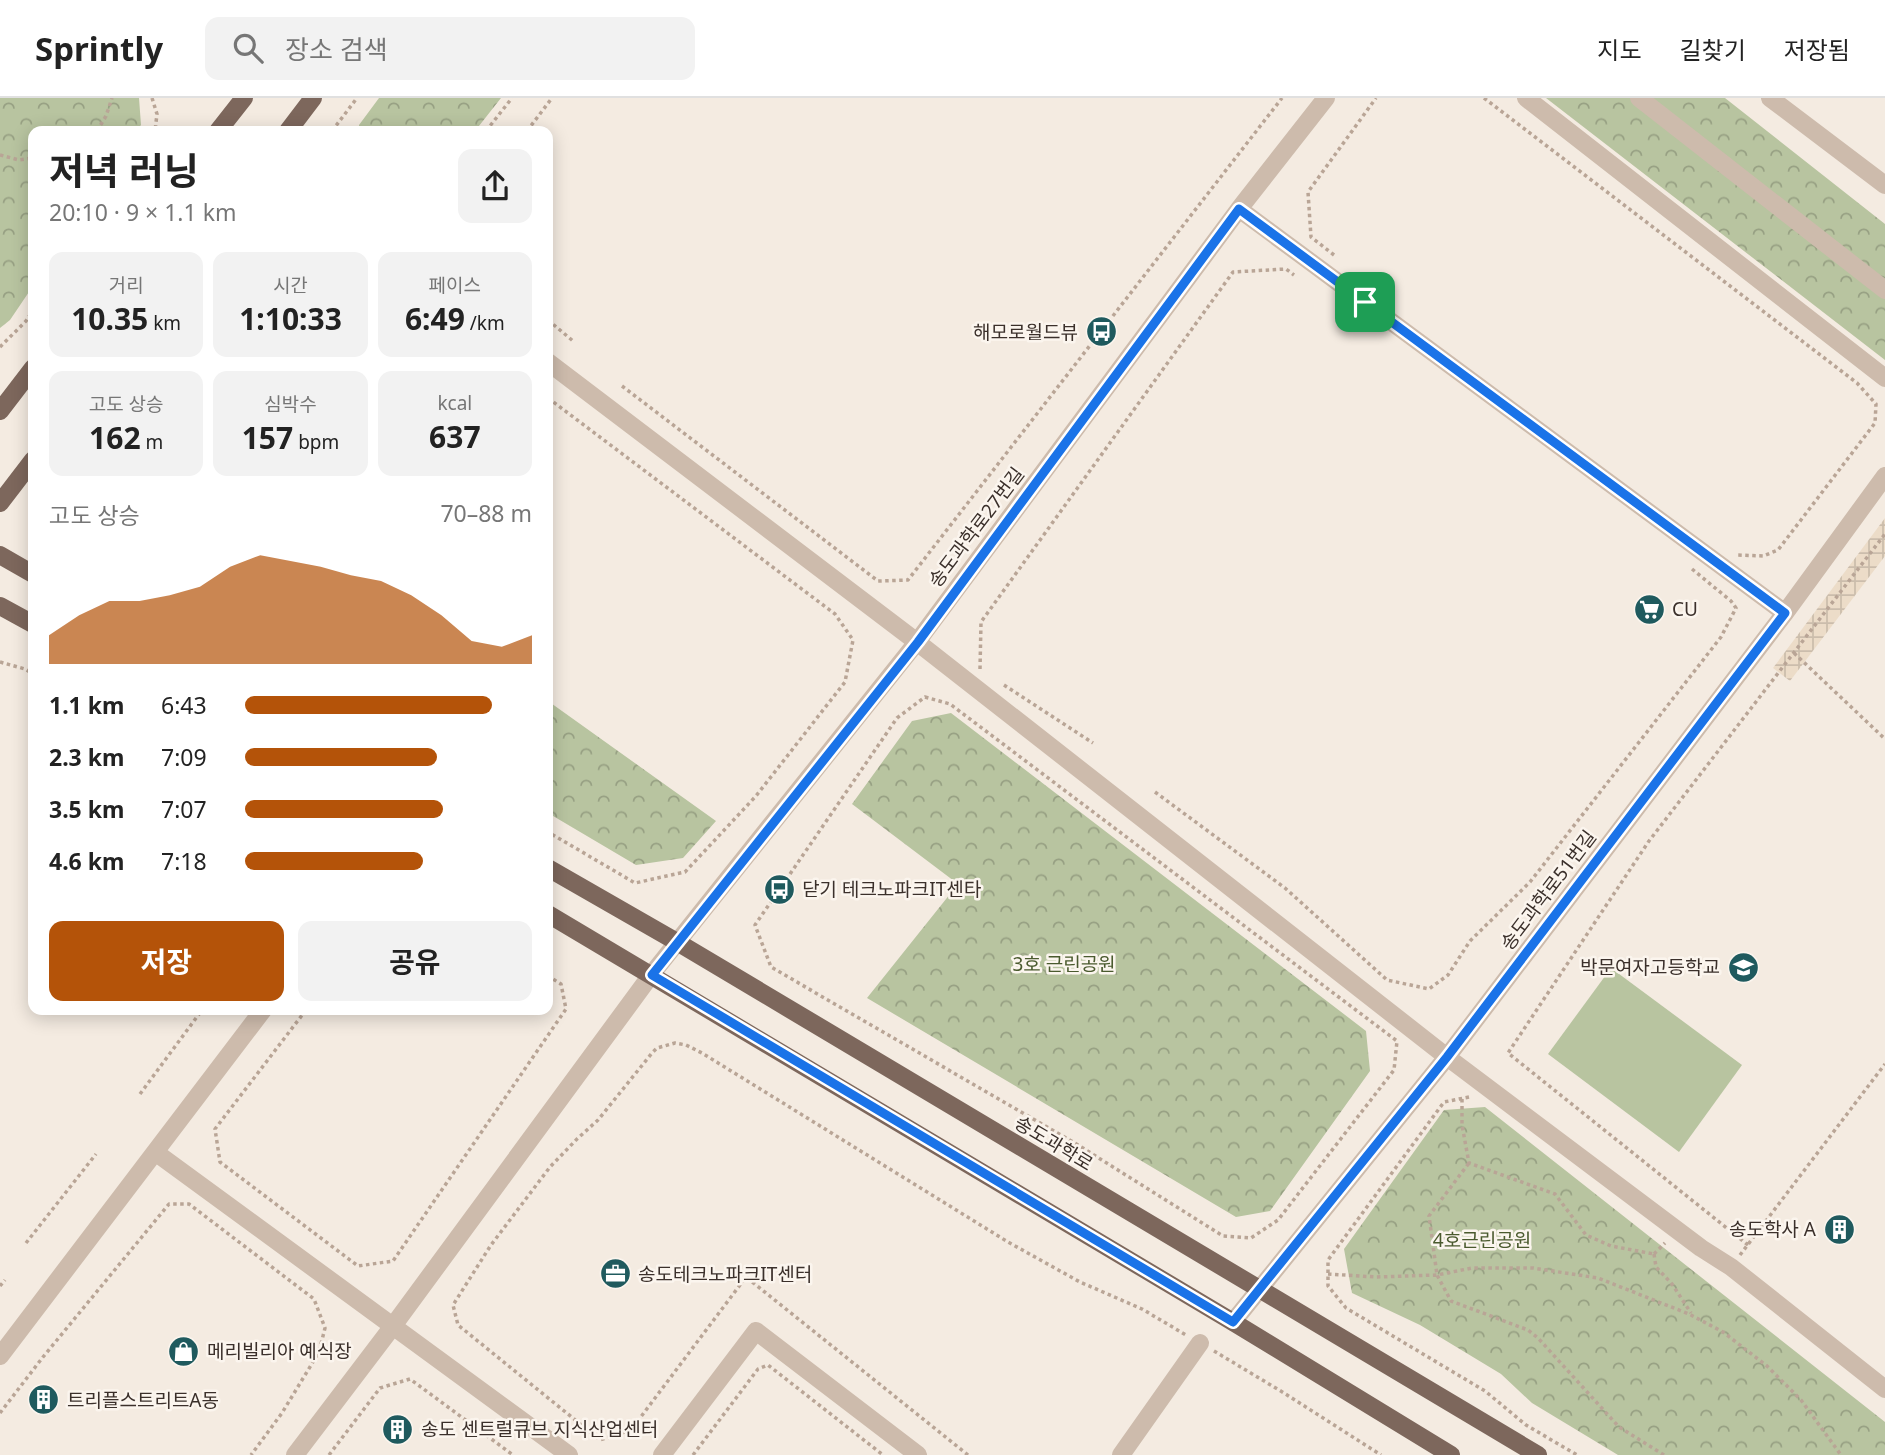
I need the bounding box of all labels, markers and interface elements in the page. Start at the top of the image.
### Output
search box [205,17,695,80]
text: Sprintly [35,26,163,71]
icon: search [229,29,267,67]
text: 장소 검색 [285,31,388,67]
text: 지도 [1597,33,1642,66]
text: 길찾기 [1680,33,1746,66]
text: 저장됨 [1784,33,1850,66]
text: 저녁 러닝 [49,144,199,196]
button: share [458,149,532,223]
text: 20:10 · 9 × 1.1 km [49,196,236,228]
text: 거리 [109,272,144,298]
text: 시간 [273,272,308,298]
text: 페이스 [429,272,481,298]
pin [1335,272,1395,332]
icon: arrive [1346,283,1384,321]
text: 10.35 [71,298,148,339]
text: 1:10:33 [239,298,342,339]
text: 6:49 [405,298,465,339]
text: km [148,310,181,336]
text: /km [465,310,505,336]
bus stop icon: 해모로월드뷰 [1084,315,1118,349]
place label: 해모로월드뷰 [973,319,1078,345]
text: kcal [437,390,472,416]
text: 고도 상승 [89,391,164,417]
text: 심박수 [264,391,317,417]
text: 637 [429,416,481,457]
text: 162 [89,417,141,458]
text: 157 [242,417,293,458]
text: m [141,429,163,455]
text: bpm [293,429,339,455]
street label: 송도과학로27번길 [922,462,1030,592]
text: 70–88 m [440,497,532,529]
text: 고도 상승 [49,499,140,531]
supermarket icon: CU [1632,592,1666,626]
place label: CU [1672,596,1698,622]
text: 1.1 km [49,689,124,721]
text: 6:43 [161,689,207,721]
text: 2.3 km [49,741,124,773]
text: 7:09 [161,741,207,773]
text: 3.5 km [49,793,124,825]
text: 7:07 [161,793,207,825]
street label: 송도과학로51번길 [1494,825,1602,955]
text: 4.6 km [49,845,124,877]
text: 7:18 [161,845,207,877]
bus stop icon: 닫기 테크노파크IT센타 [762,872,796,906]
place label: 닫기 테크노파크IT센타 [802,876,982,902]
button: 저장 [49,921,284,1001]
button: 공유 [298,921,532,1001]
school or university icon: 박문여자고등학교 [1726,950,1760,984]
park label: 3호 근린공원 [1012,951,1116,977]
place label: 박문여자고등학교 [1580,954,1720,980]
street label: 송도과학로 [1010,1109,1098,1177]
building icon: 송도학사 A [1822,1212,1856,1246]
place label: 송도학사 A [1729,1216,1817,1242]
park label: 4호근린공원 [1433,1227,1531,1253]
office icon: 송도테크노파크IT센터 [598,1257,632,1291]
place label: 송도테크노파크IT센터 [638,1261,812,1287]
shop icon: 메리빌리아 예식장 [167,1334,201,1368]
place label: 메리빌리아 예식장 [207,1338,352,1364]
building icon: 트리플스트리트A동 [27,1383,61,1417]
place label: 트리플스트리트A동 [67,1387,219,1413]
building icon: 송도 센트럴큐브 지식산업센터 [381,1412,415,1446]
place label: 송도 센트럴큐브 지식산업센터 [421,1416,658,1442]

